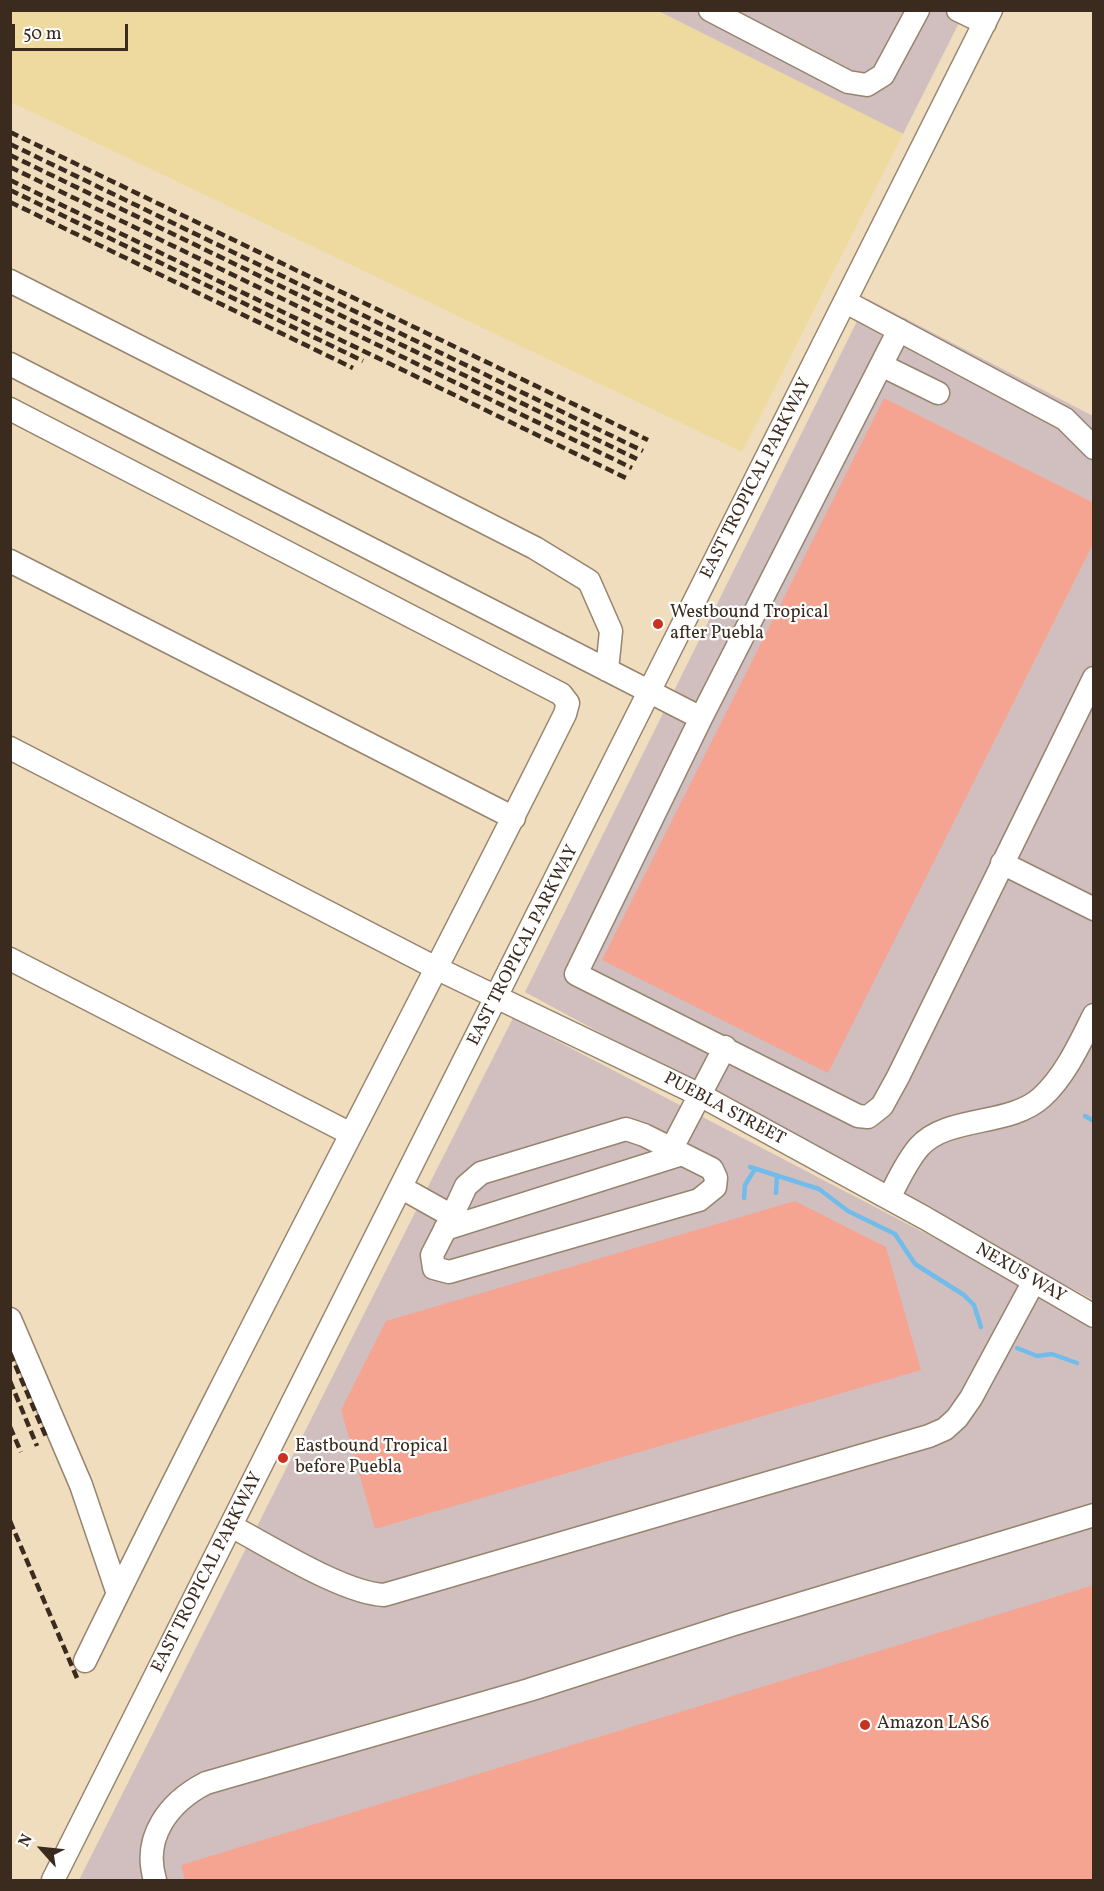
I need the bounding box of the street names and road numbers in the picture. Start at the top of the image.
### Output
street label: EAST TROPICAL PARKWAY [697,375,817,583]
street label: EAST TROPICAL PARKWAY [464,842,584,1050]
street label: PUEBLA STREET [660,1069,788,1151]
street label: NEXUS WAY [971,1239,1069,1309]
street label: EAST TROPICAL PARKWAY [148,1469,268,1677]

